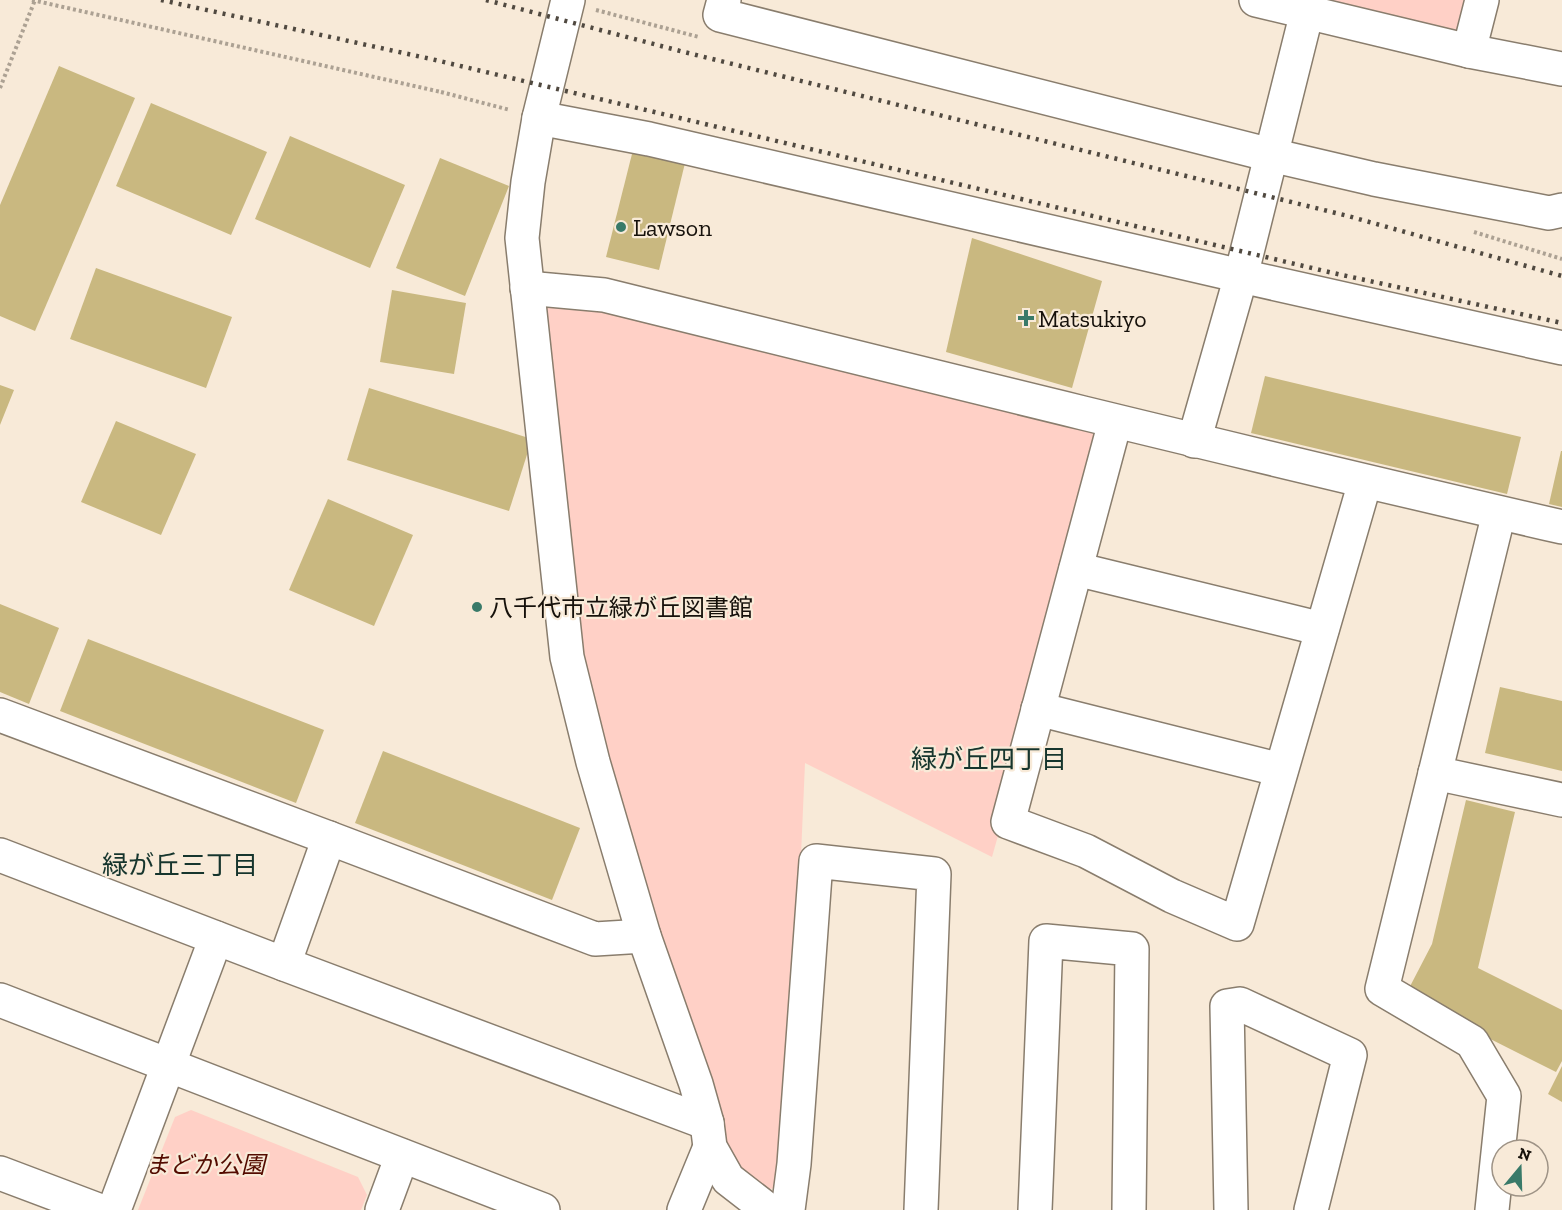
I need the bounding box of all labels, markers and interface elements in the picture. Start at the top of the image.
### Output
place label: Lawson [633,213,712,242]
marker: Lawson [614,220,628,234]
place label: Matsukiyo [1038,304,1147,333]
marker: Matsukiyo [1019,311,1033,325]
place label: 八千代市立緑が丘図書館 [489,593,753,622]
marker: 八千代市立緑が丘図書館 [470,600,484,614]
district label: 緑が丘四丁目 [911,743,1067,775]
district label: 緑が丘三丁目 [102,849,258,881]
north arrow [1490,1138,1550,1198]
text: N [1516,1143,1534,1165]
park label: まどか公園 [145,1150,268,1179]

